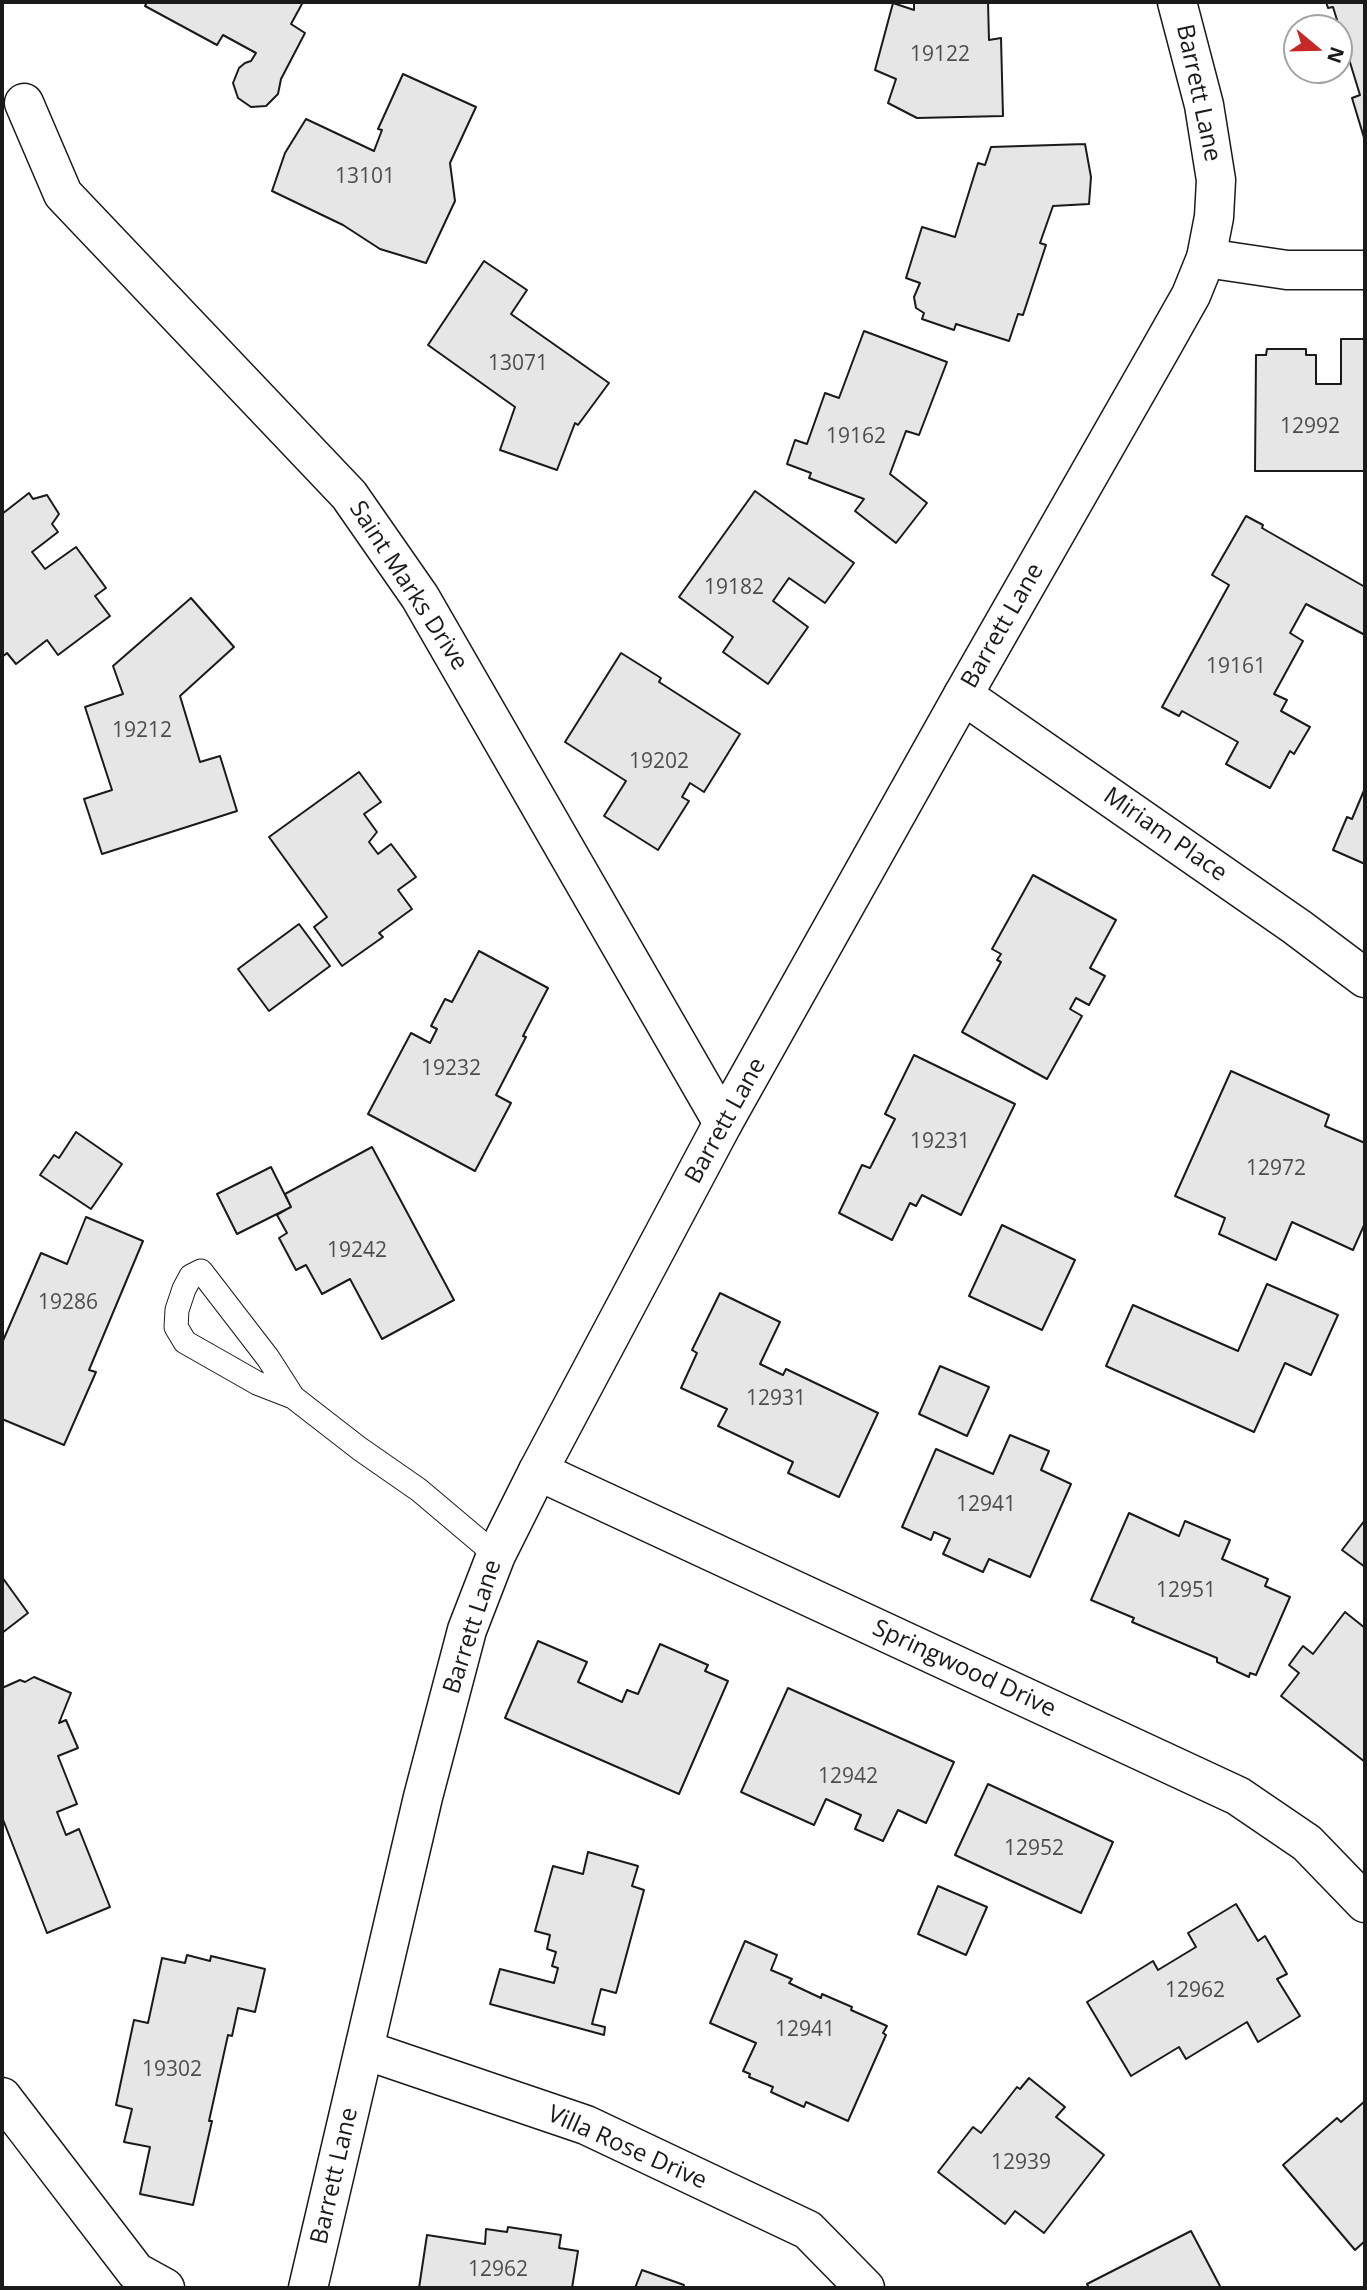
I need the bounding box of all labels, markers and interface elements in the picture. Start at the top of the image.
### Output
north arrow [1283,14,1353,84]
street label: Barrett Lane [1169,22,1227,164]
house number: 19122 [910,42,970,68]
text: N [1321,44,1351,67]
house number: 13101 [335,164,395,190]
house number: 13071 [488,351,548,377]
house number: 12992 [1280,414,1340,440]
house number: 19162 [826,424,886,450]
street label: Saint Marks Drive [343,496,473,676]
street label: Barrett Lane [956,558,1050,694]
house number: 19182 [704,575,764,601]
house number: 19161 [1206,654,1266,680]
house number: 19212 [112,718,172,744]
house number: 19202 [629,749,689,775]
street label: Miriam Place [1098,782,1232,888]
street label: Barrett Lane [680,1053,772,1189]
house number: 19232 [421,1056,481,1082]
house number: 19231 [910,1129,970,1155]
house number: 12972 [1246,1156,1306,1182]
house number: 19242 [327,1238,387,1264]
house number: 19286 [38,1290,98,1316]
house number: 12931 [746,1386,806,1412]
house number: 12941 [956,1492,1016,1518]
street label: Barrett Lane [438,1556,508,1698]
house number: 12951 [1156,1578,1216,1604]
street label: Springwood Drive [868,1614,1060,1724]
house number: 12942 [818,1764,878,1790]
house number: 12952 [1004,1836,1064,1862]
house number: 12962 [1165,1978,1225,2004]
house number: 12941 [775,2017,835,2043]
house number: 19302 [142,2057,202,2083]
street label: Villa Rose Drive [543,2100,711,2196]
street label: Barrett Lane [305,2105,365,2247]
house number: 12939 [991,2150,1051,2176]
house number: 12962 [468,2257,528,2283]

